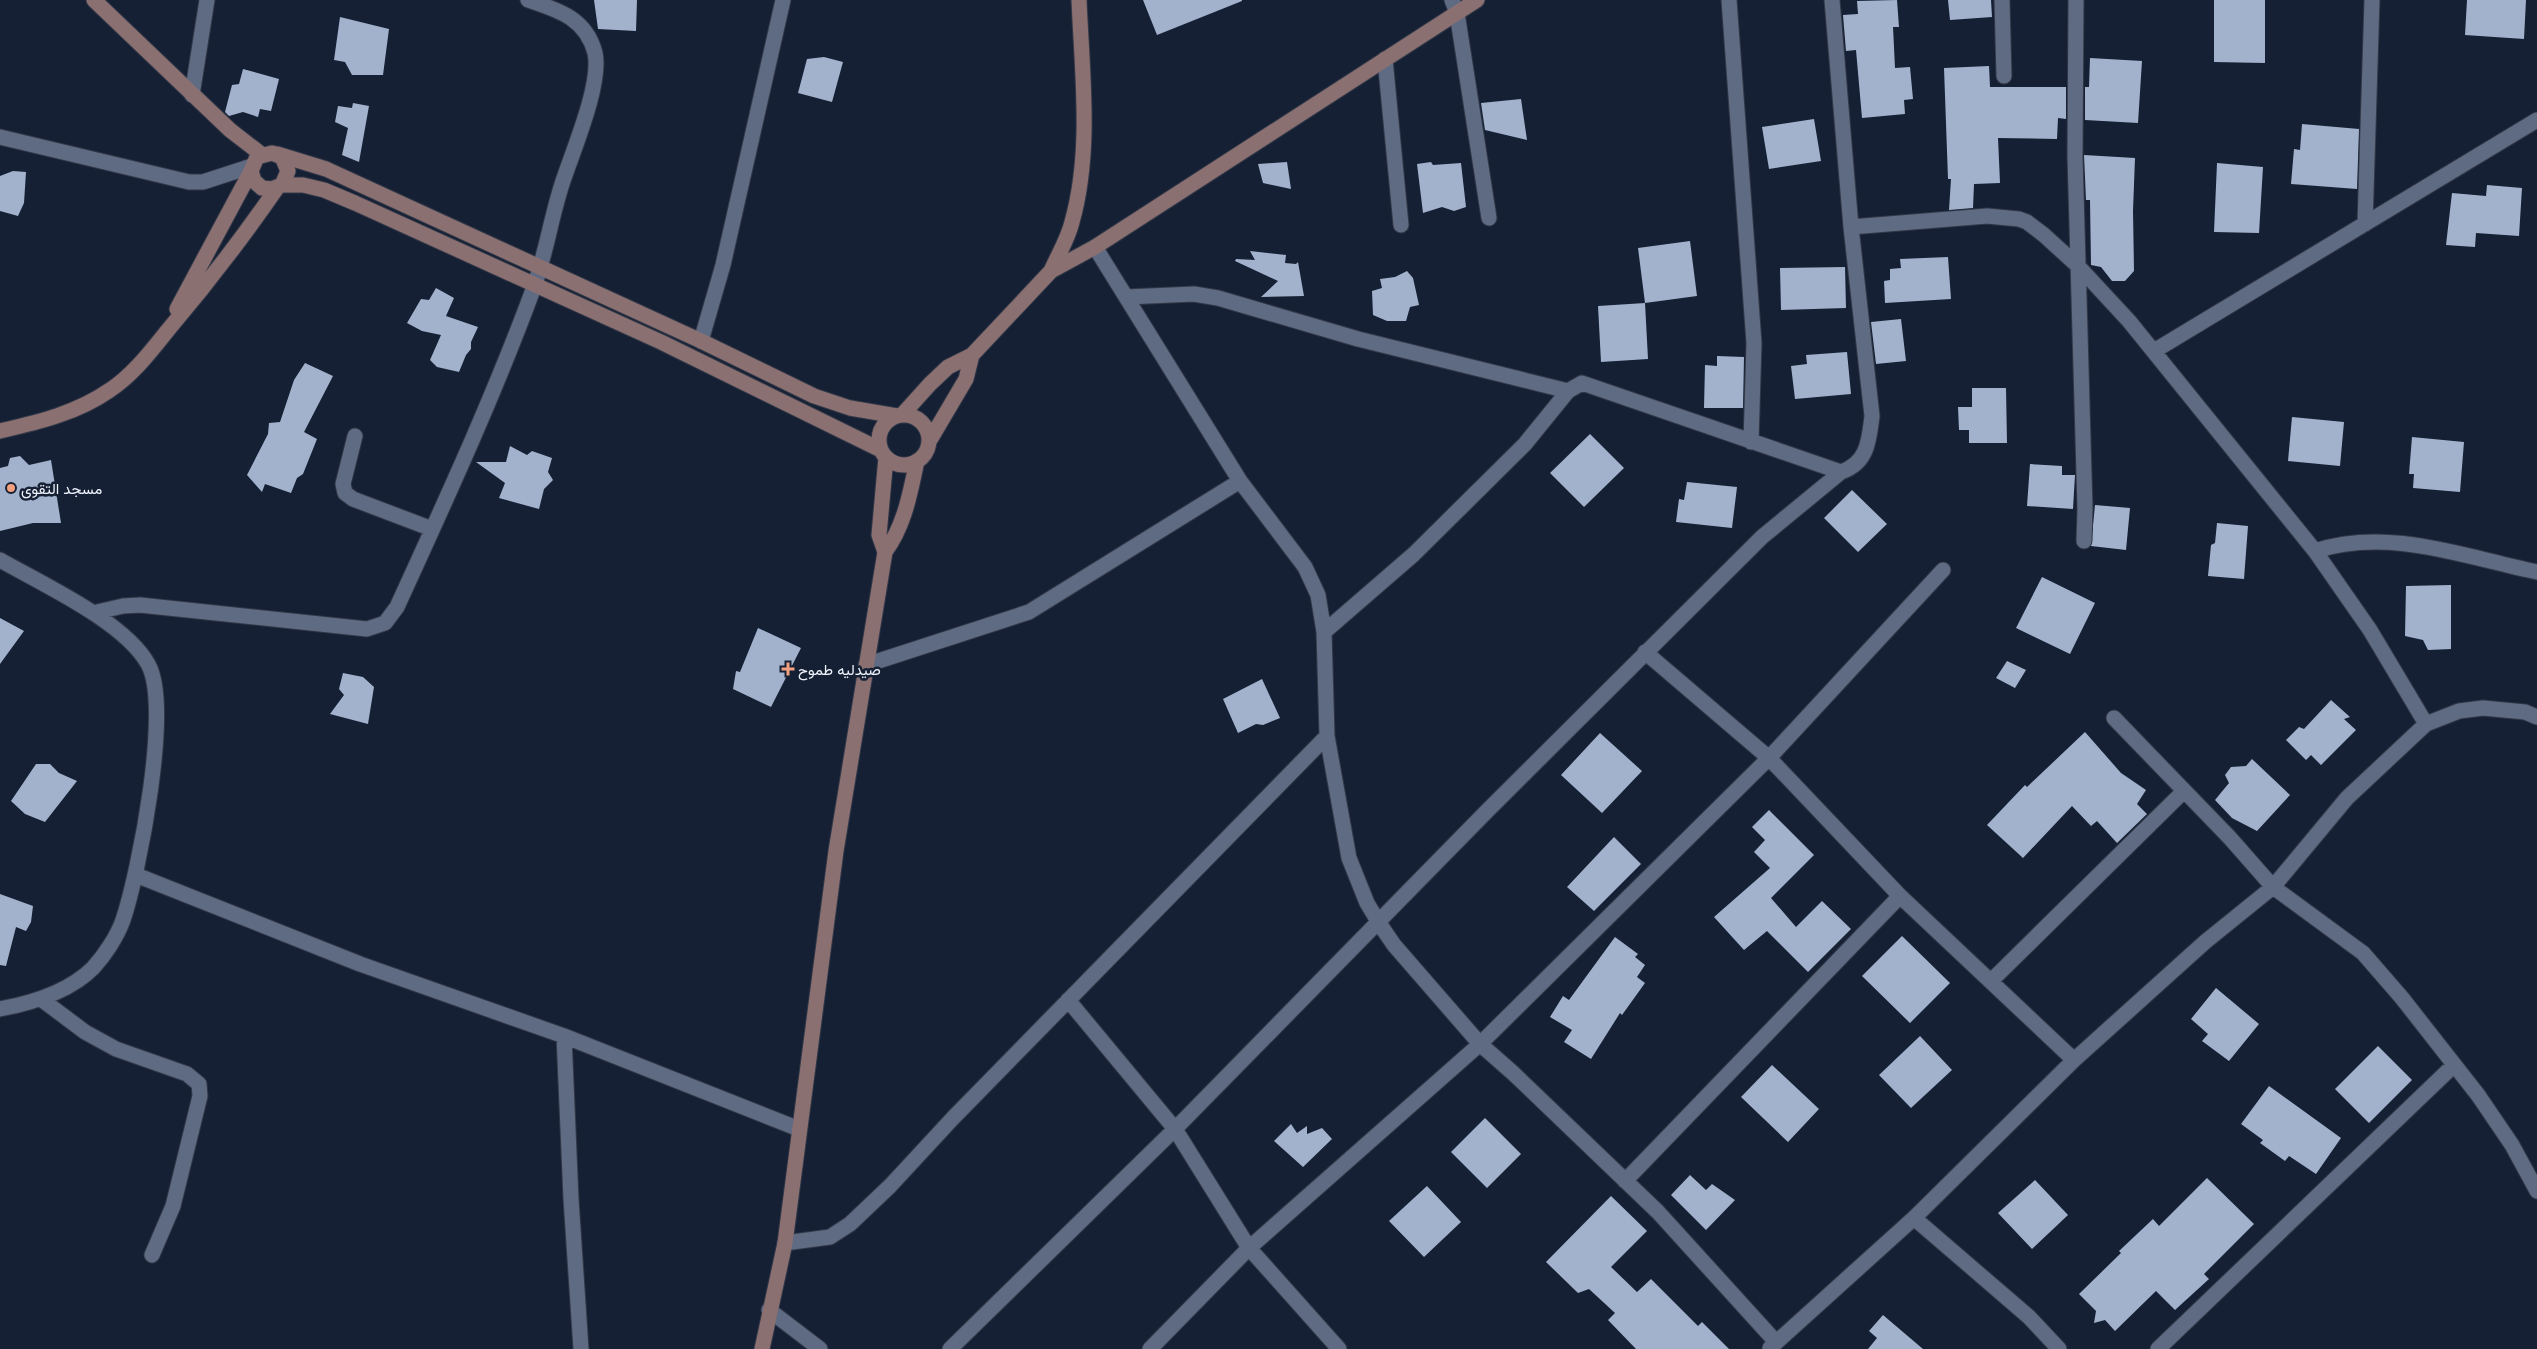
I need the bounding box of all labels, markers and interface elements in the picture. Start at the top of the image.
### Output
place label: مسجد التقوى [21,479,102,499]
marker: مسجد التقوى [5,482,17,494]
place label: صيدليه طموح [798,660,881,681]
marker: صيدليه طموح [782,663,794,675]

